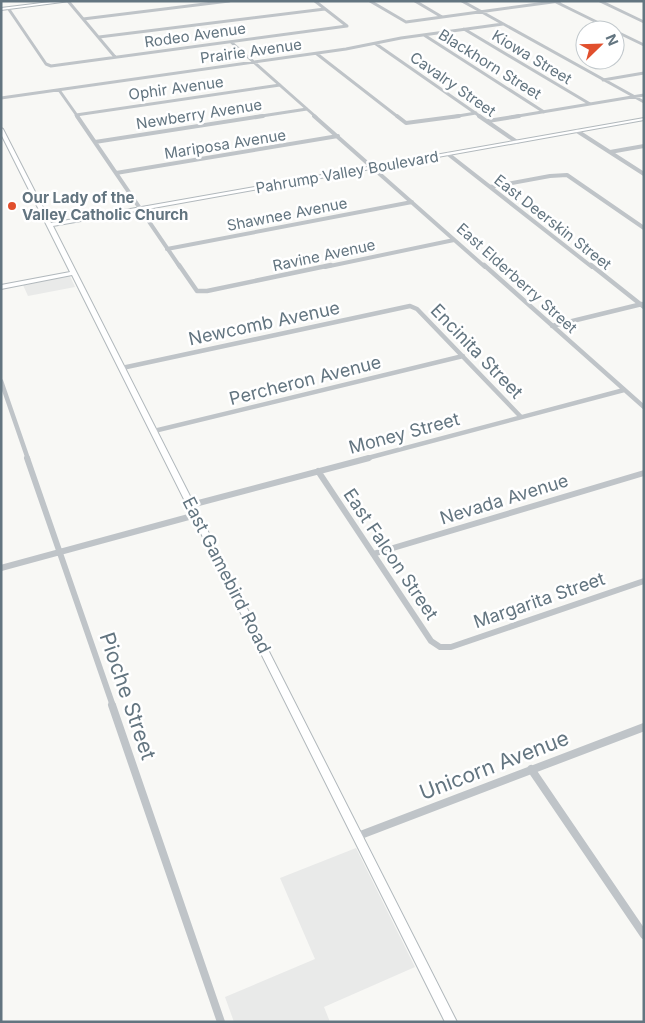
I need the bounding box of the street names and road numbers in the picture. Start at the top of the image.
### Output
street label: Rodeo Avenue [143,18,247,52]
street label: Blackhorn Street [435,25,545,103]
street label: Kiowa Street [489,26,576,88]
street label: Prairie Avenue [199,34,303,68]
street label: Cavalry Street [406,47,500,121]
street label: Ophir Avenue [127,72,225,104]
street label: Newberry Avenue [135,95,263,133]
street label: Mariposa Avenue [163,125,287,163]
street label: Pahrump Valley Boulevard [254,147,440,197]
street label: East Deerskin Street [491,170,616,274]
street label: Shawnee Avenue [225,193,349,235]
street label: East Elderberry Street [453,219,581,337]
street label: Ravine Avenue [271,235,377,275]
street label: Newcomb Avenue [186,297,342,349]
street label: Encinita Street [427,299,527,403]
street label: Percheron Avenue [227,351,383,409]
street label: Money Street [346,408,462,458]
street label: Nevada Avenue [437,469,571,529]
street label: East Falcon Street [339,484,443,624]
street label: East Gamebird Road [178,493,276,657]
street label: Margarita Street [471,568,607,632]
street label: Pioche Street [95,629,161,763]
street label: Unicorn Avenue [416,725,572,805]

